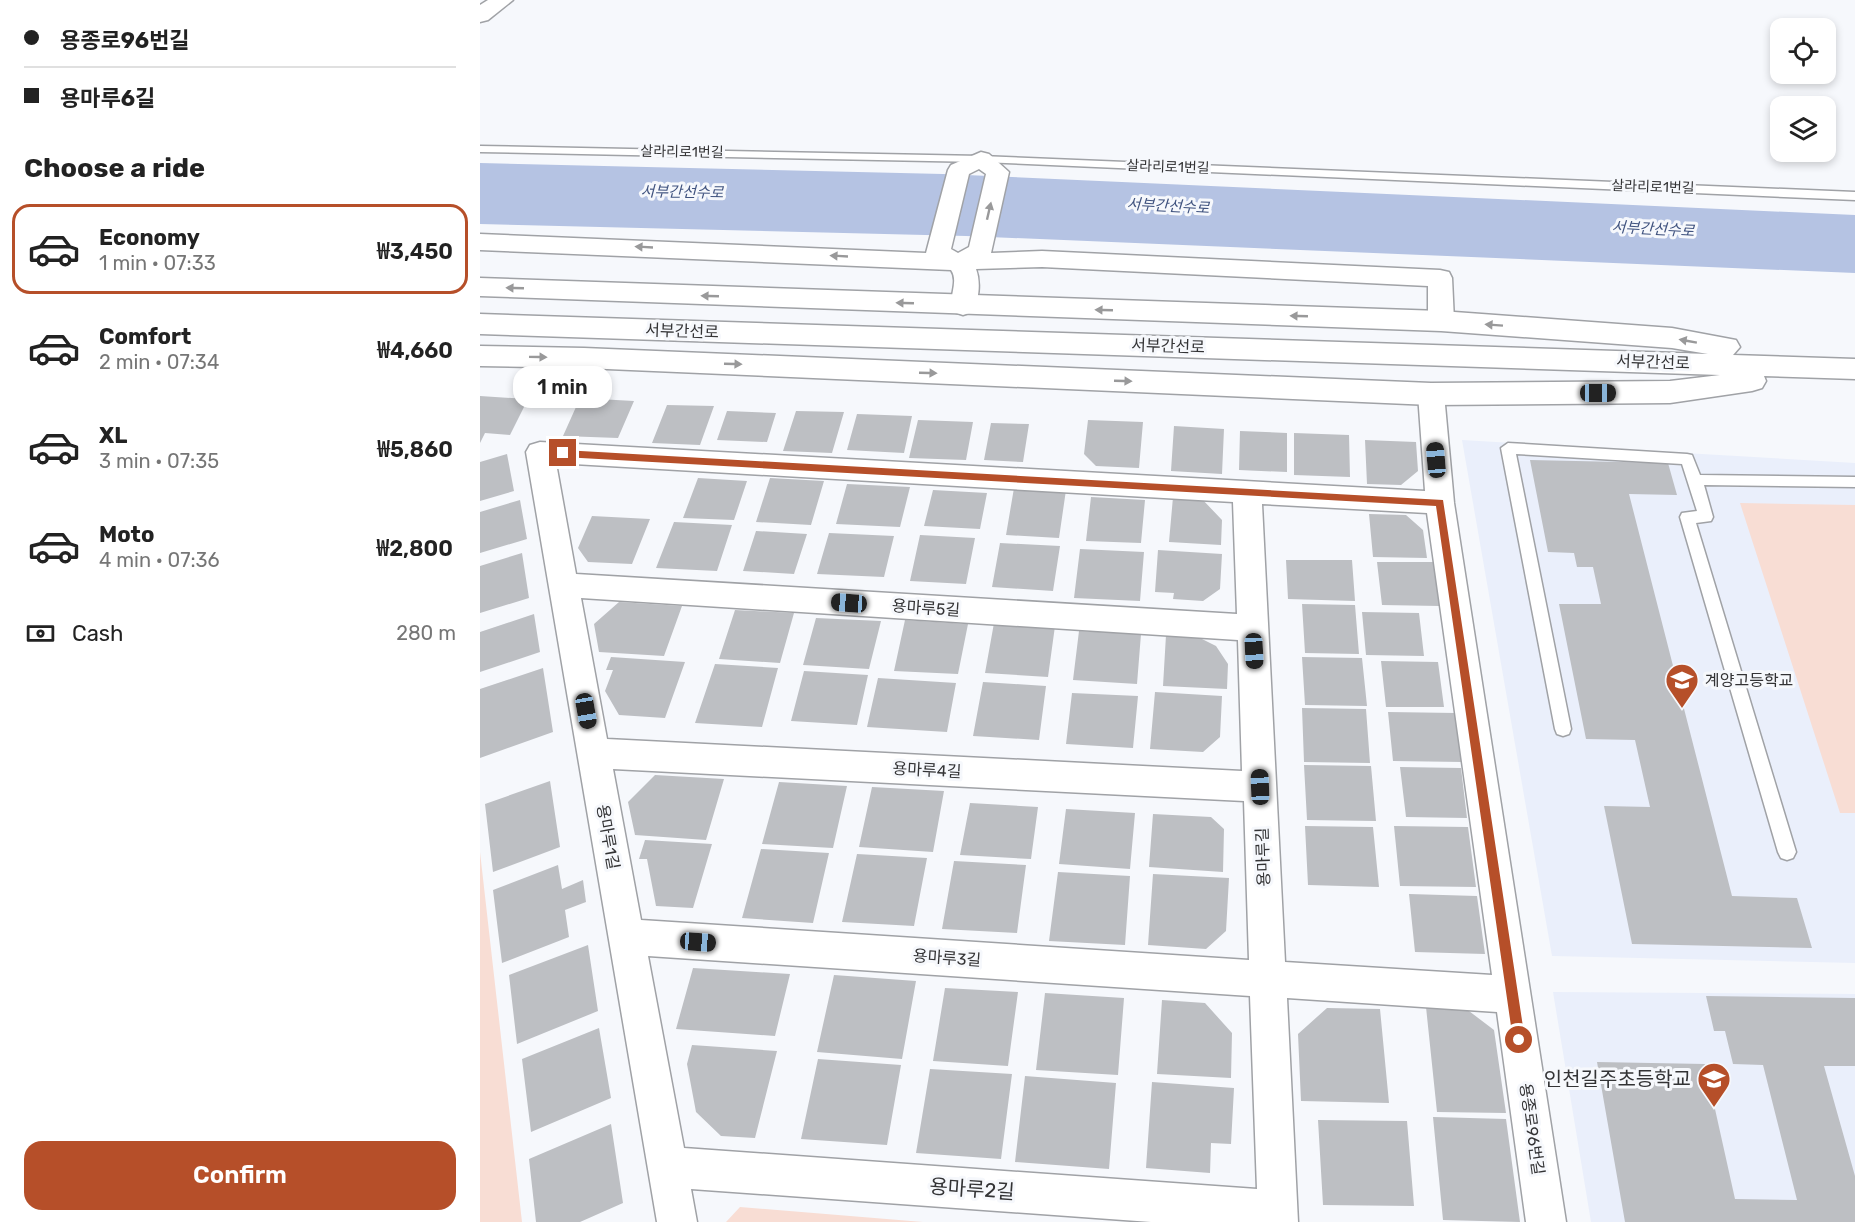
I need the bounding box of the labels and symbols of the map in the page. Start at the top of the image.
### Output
street label: 살라리로1번길 [640,143,724,161]
street label: 살라리로1번길 [1126,157,1210,177]
street label: 살라리로1번길 [1611,177,1695,197]
water label: 서부간선수로 [640,182,725,202]
water label: 서부간선수로 [1126,195,1211,217]
one-way arrow [985,202,994,221]
water label: 서부간선수로 [1611,218,1696,240]
one-way arrow [635,243,654,252]
one-way arrow [829,252,848,261]
one-way arrow [506,284,525,293]
one-way arrow [700,291,719,300]
one-way arrow [895,299,914,308]
one-way arrow [1095,306,1114,315]
one-way arrow [1289,312,1308,321]
street label: 서부간선로 [645,320,719,342]
one-way arrow [1484,320,1503,330]
street label: 서부간선로 [1131,335,1205,357]
one-way arrow [1678,336,1697,345]
street label: 서부간선로 [1616,351,1690,373]
one-way arrow [529,352,548,362]
one-way arrow [724,360,743,369]
callout: 1 min [514,366,612,408]
one-way arrow [919,368,938,377]
one-way arrow [1113,376,1132,386]
car [1580,384,1616,402]
route end [549,439,576,466]
car [1425,441,1447,479]
car [830,593,868,613]
street label: 용마루5길 [891,596,961,620]
car [1244,633,1264,669]
school or university icon: 계양고등학교 [1664,662,1700,709]
place label: 계양고등학교 [1705,671,1793,690]
car [574,692,598,730]
street label: 용마루4길 [892,759,962,781]
car [1250,769,1270,805]
street label: 용마루1길 [593,803,623,871]
street label: 용마루길 [1252,827,1274,887]
car [679,932,717,952]
street label: 용마루3길 [912,946,982,970]
route start [1505,1026,1532,1053]
school or university icon: 인천길주초등학교 [1696,1061,1732,1108]
place label: 인천길주초등학교 [1544,1067,1691,1091]
street label: 용종로96번길 [1516,1082,1548,1176]
street label: 용마루2길 [929,1174,1015,1204]

